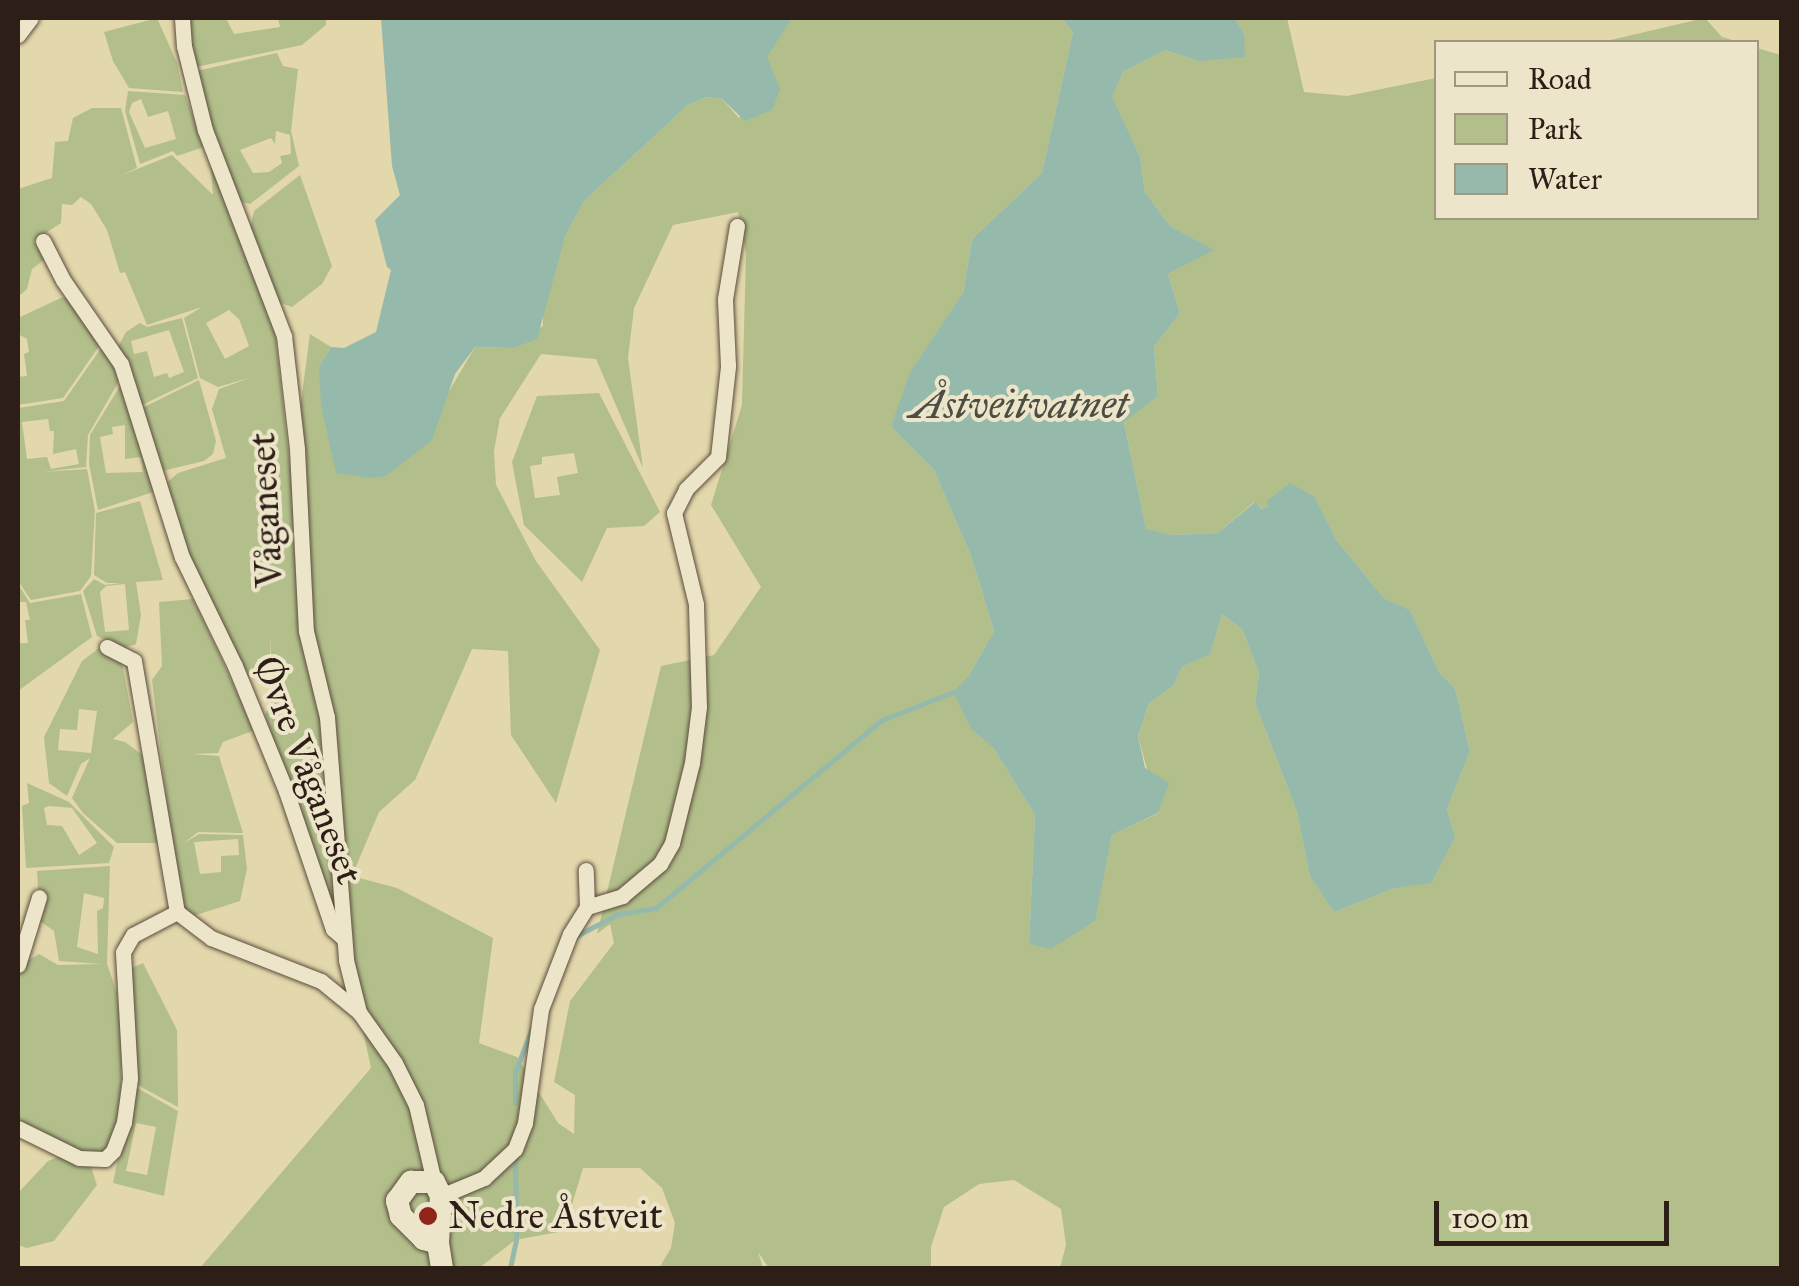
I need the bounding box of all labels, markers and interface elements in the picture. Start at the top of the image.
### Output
legend [1434,40,1759,220]
text: Road [1528,61,1592,97]
text: Park [1528,111,1582,147]
text: Water [1528,161,1602,197]
water label: Åstveitvatnet [910,381,1128,429]
street label: Våganeset [239,431,293,589]
street label: Øvre Våganeset [244,650,372,890]
scale bar [1439,1181,1674,1243]
place label: Nedre Åstveit [448,1193,663,1239]
text: 100 m [1451,1200,1529,1236]
marker: Nedre Åstveit [417,1205,439,1227]

